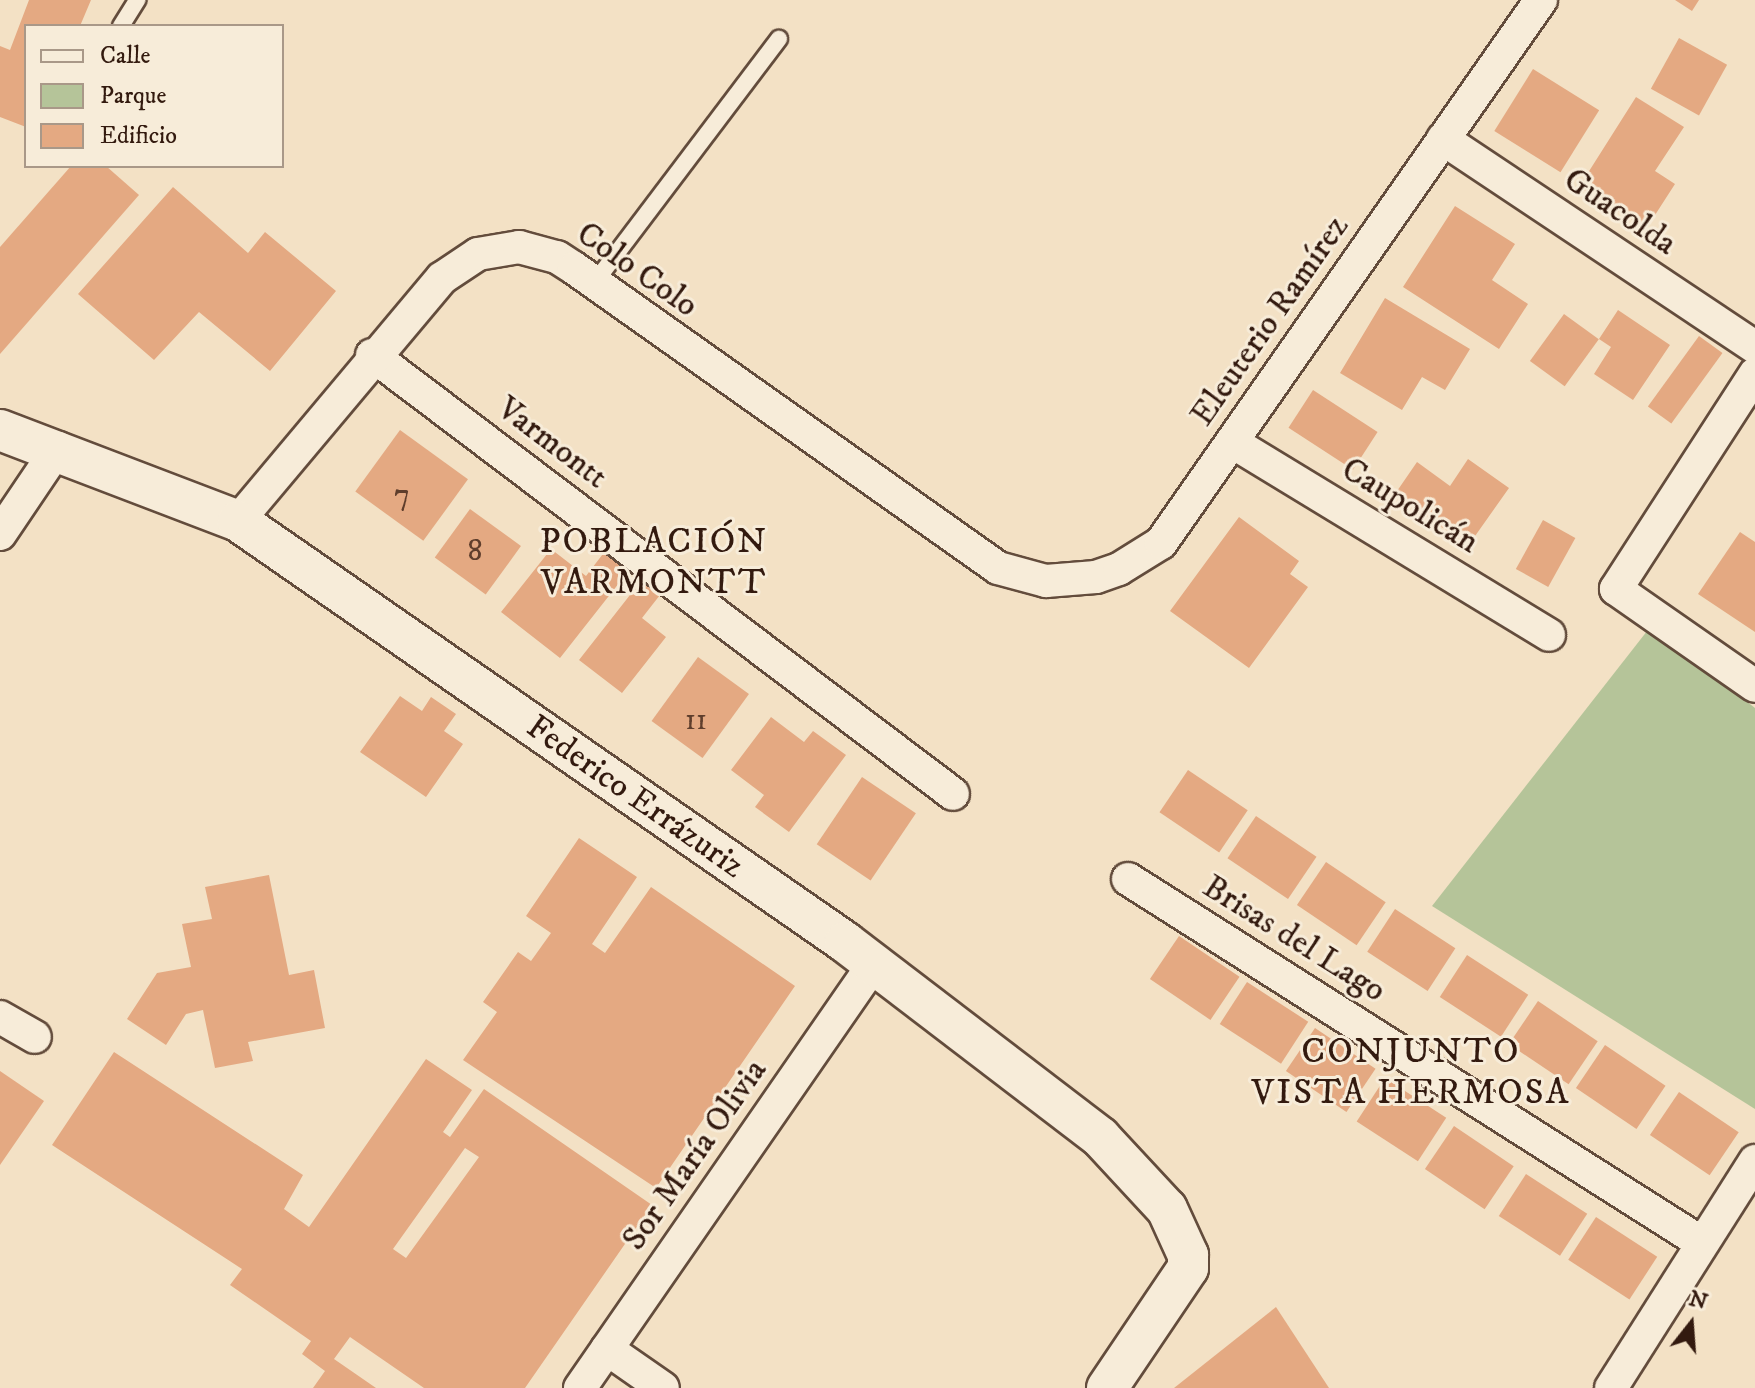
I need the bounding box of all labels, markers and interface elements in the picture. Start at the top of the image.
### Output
legend [24,24,284,168]
text: Calle [100,41,150,71]
text: Parque [100,81,166,111]
text: Edificio [100,121,177,151]
street label: Guacolda [1556,159,1684,265]
street label: Eleuterio Ramírez [1182,208,1358,434]
street label: Colo Colo [569,214,705,326]
street label: Varmontt [489,388,615,498]
street label: Caupolicán [1334,449,1486,563]
house number: 7 [394,478,410,514]
district label: POBLACIÓN VARMONTT [540,519,768,604]
house number: 8 [467,534,483,570]
house number: 11 [685,703,707,739]
street label: Federico Errázuriz [518,707,752,887]
street label: Brisas del Lago [1195,867,1393,1011]
district label: CONJUNTO VISTA HERMOSA [1252,1029,1570,1114]
street label: Sor María Olivia [614,1052,776,1258]
north arrow [1651,1284,1731,1364]
text: N [1686,1285,1711,1316]

